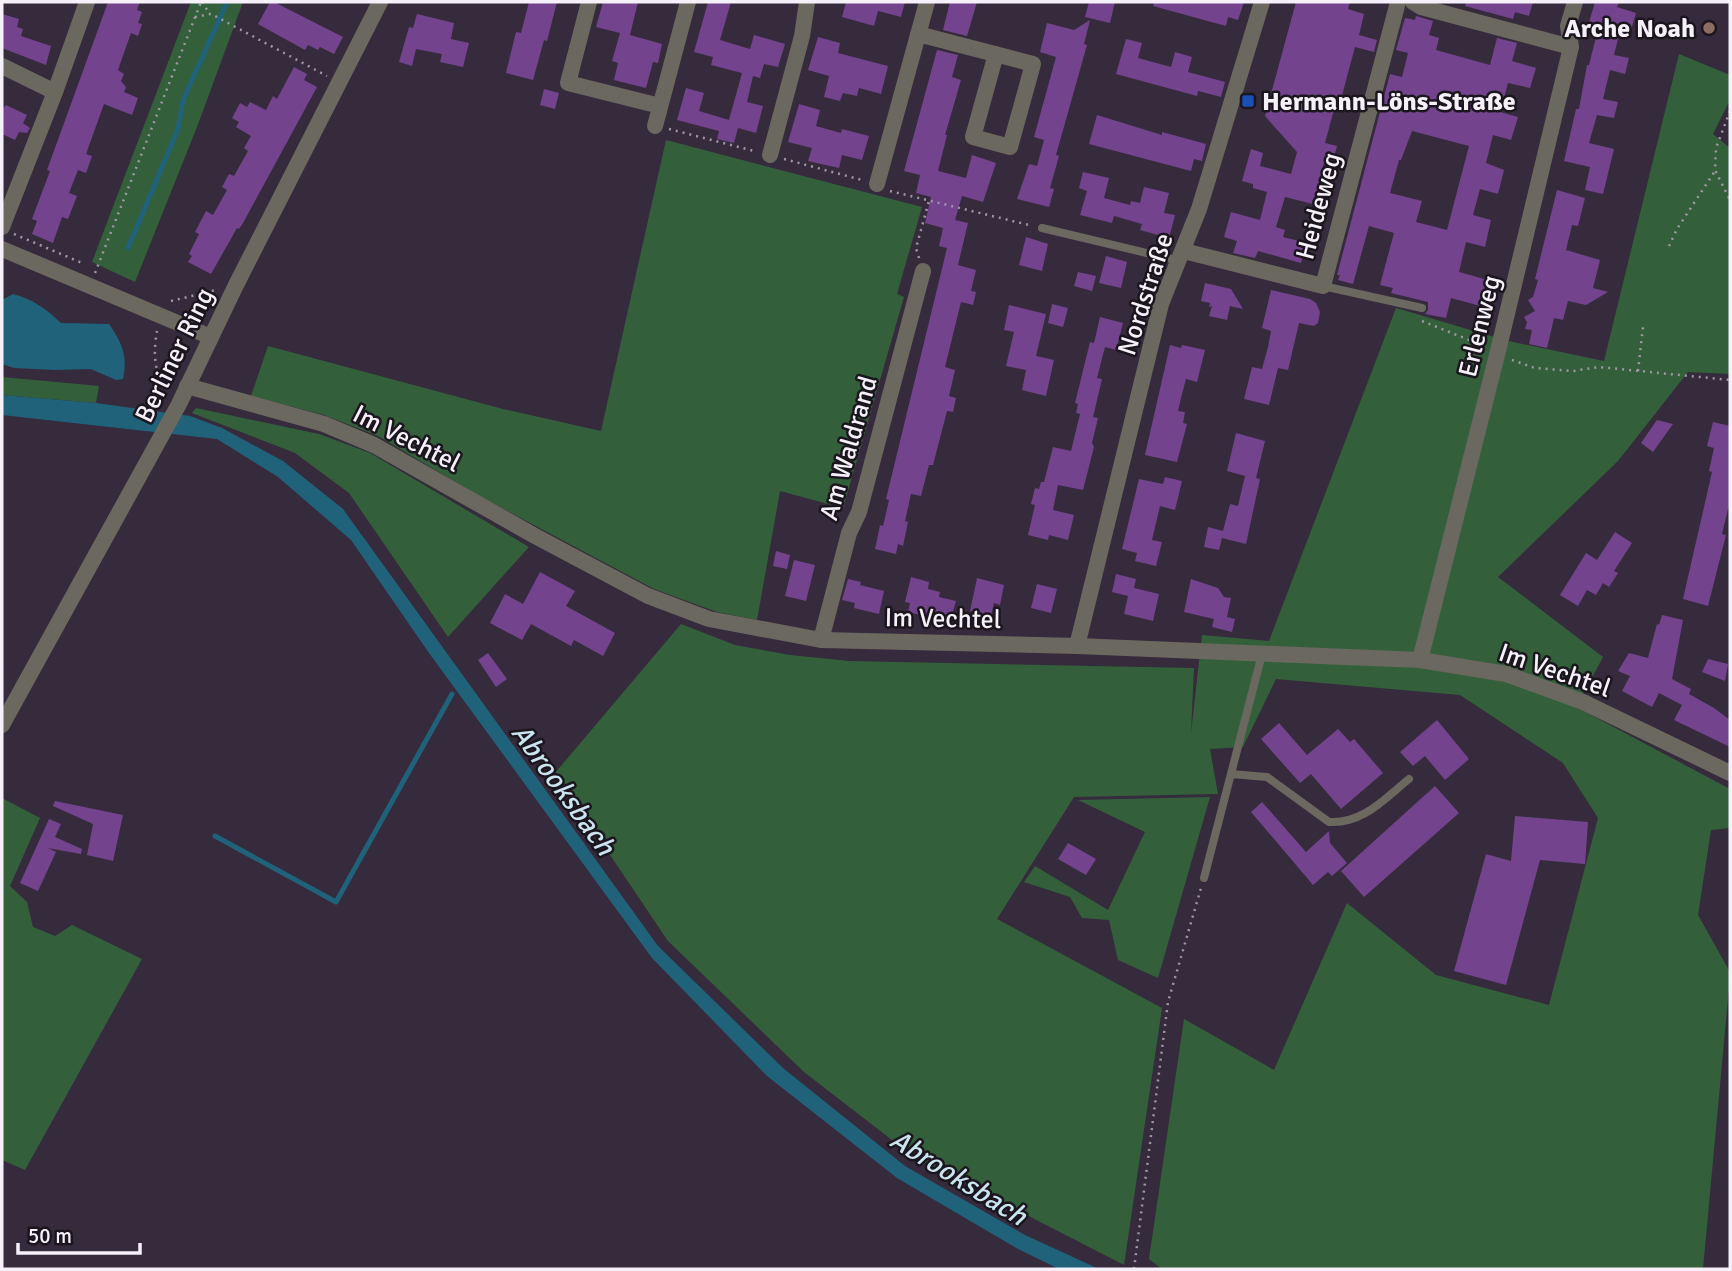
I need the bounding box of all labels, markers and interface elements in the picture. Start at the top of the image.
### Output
place label: Arche Noah [1564,13,1695,45]
marker: Arche Noah [1701,20,1717,36]
place label: Hermann-Löns-Straße [1262,86,1516,118]
marker: Hermann-Löns-Straße [1240,93,1256,109]
street label: Heideweg [1289,149,1349,263]
street label: Nordstraße [1111,229,1181,359]
street label: Erlenweg [1452,272,1508,380]
street label: Berliner Ring [129,283,221,428]
street label: Am Waldrand [813,373,885,524]
street label: Im Vechtel [347,398,466,480]
street label: Im Vechtel [884,602,1002,636]
street label: Im Vechtel [1494,637,1615,705]
water label: Abrooksbach [504,717,623,863]
water label: Abrooksbach [884,1123,1034,1234]
scale bar [18,1212,140,1256]
text: 50 m [28,1223,72,1249]

